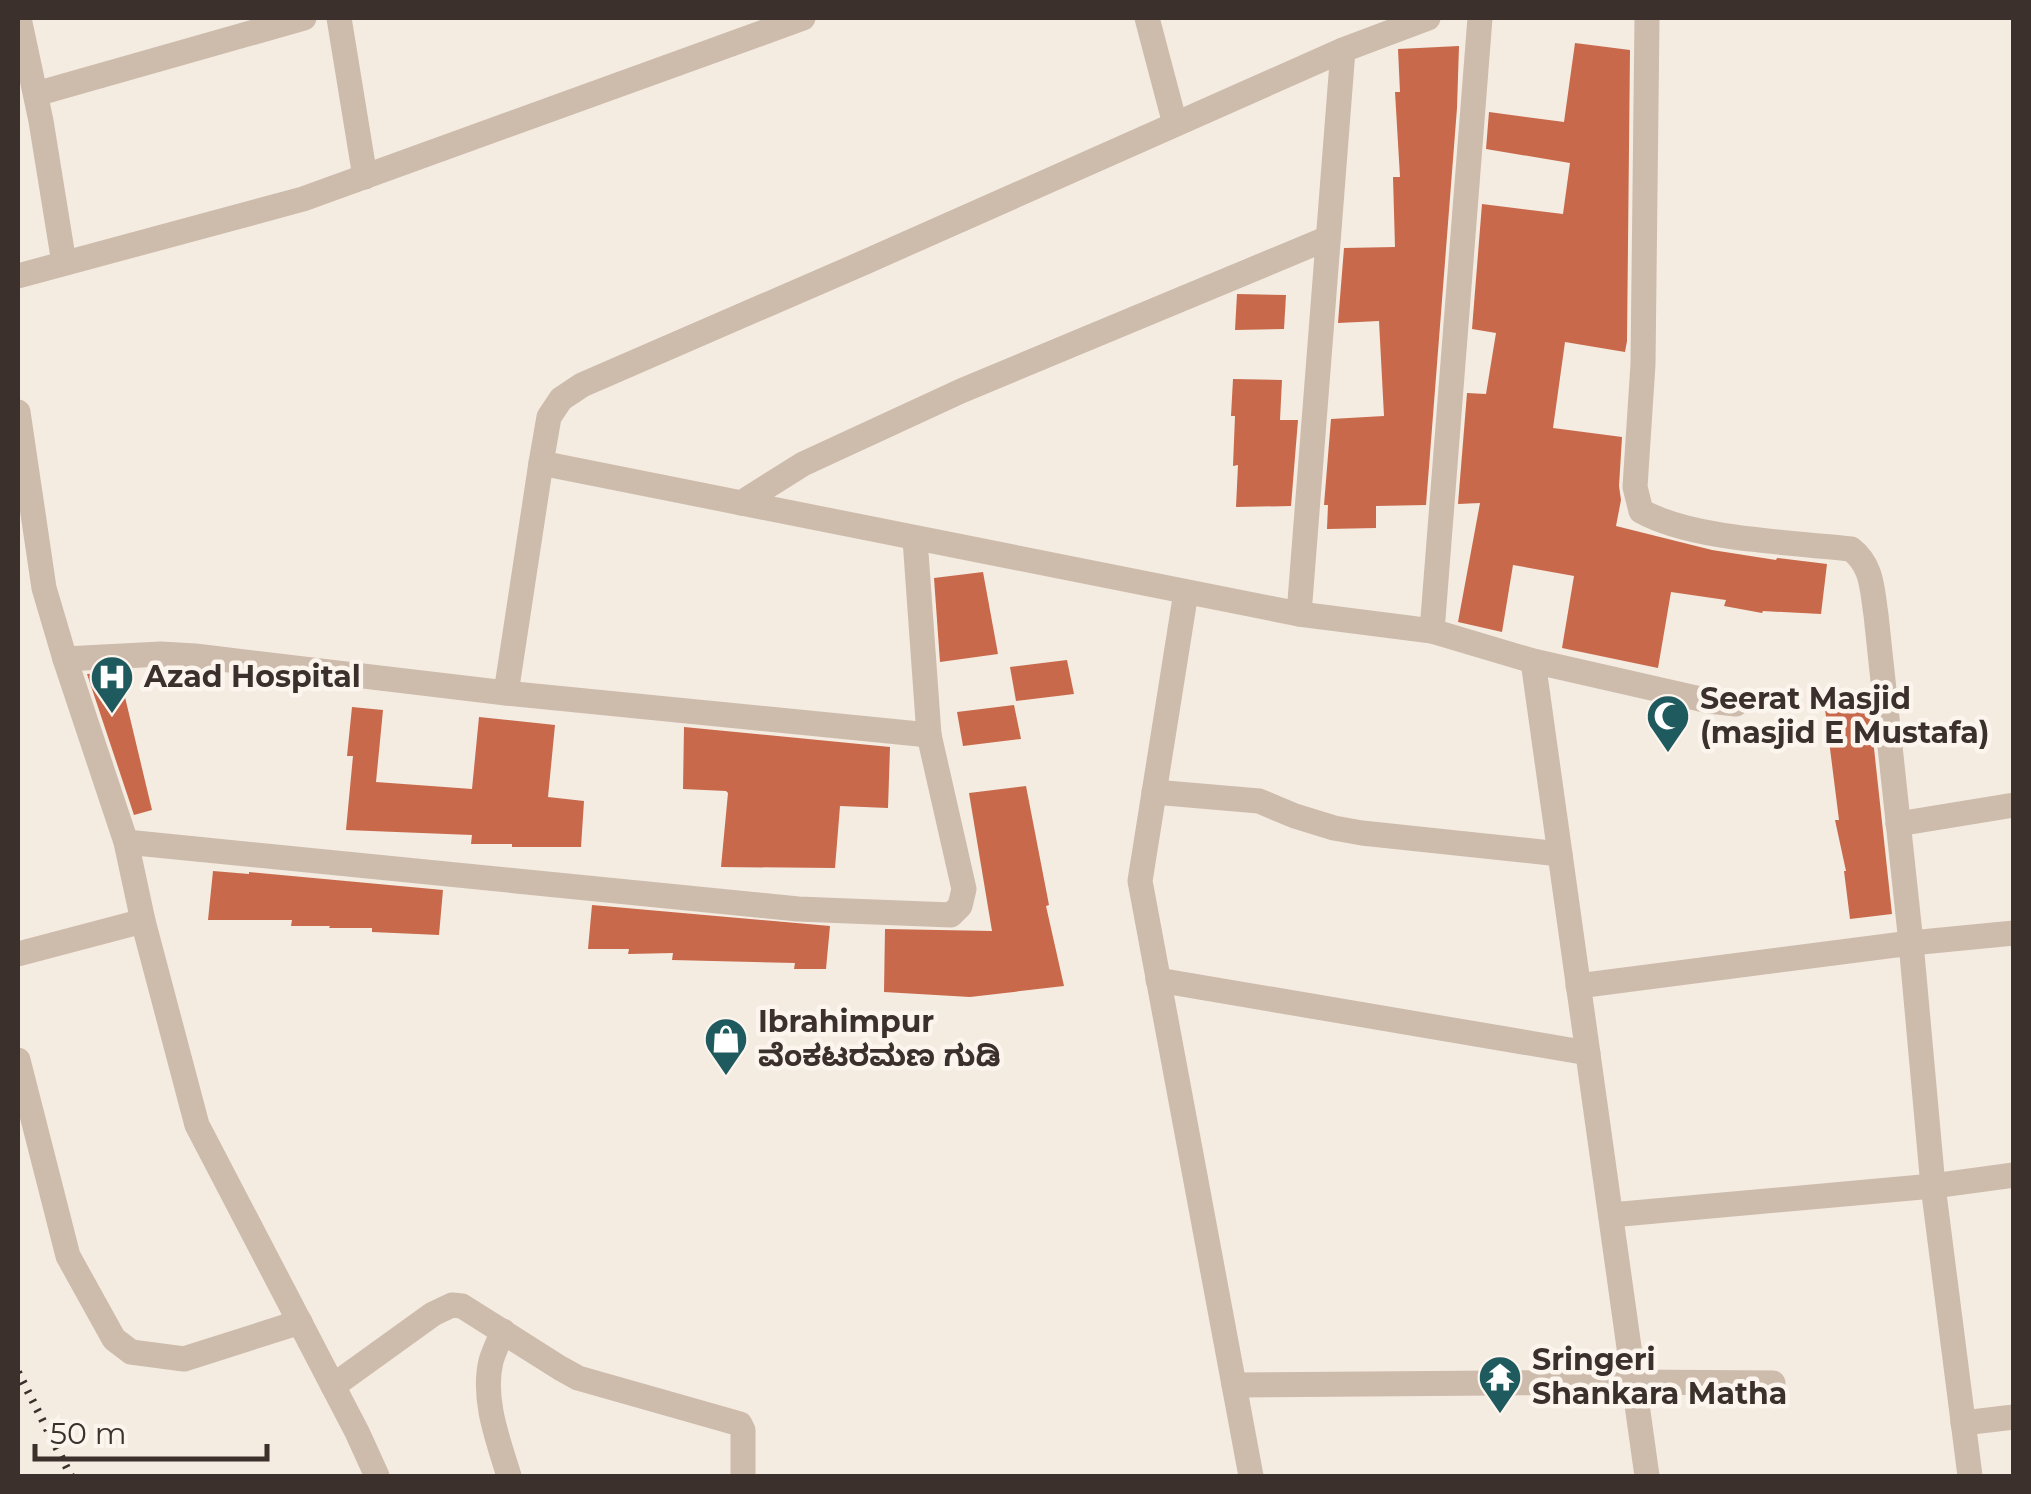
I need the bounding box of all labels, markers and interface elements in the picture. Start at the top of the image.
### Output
hospital icon: Azad Hospital [89,654,135,715]
place label: Azad Hospital [143,658,361,695]
place label: Seerat Masjid (masjid E Mustafa) [1700,680,1990,751]
mosque icon: Seerat Masjid (masjid E Mustafa) [1645,693,1691,754]
place label: Ibrahimpur ವೆಂಕಟರಮಣ ಗುಡಿ [758,1003,1001,1074]
shop icon: Ibrahimpur ವೆಂಕಟರಮಣ ಗುಡಿ [703,1016,749,1077]
place label: Sringeri Shankara Matha [1532,1341,1787,1412]
temple icon: Sringeri Shankara Matha [1477,1354,1523,1415]
scale bar [35,1399,268,1461]
text: 50 m [50,1415,127,1452]

